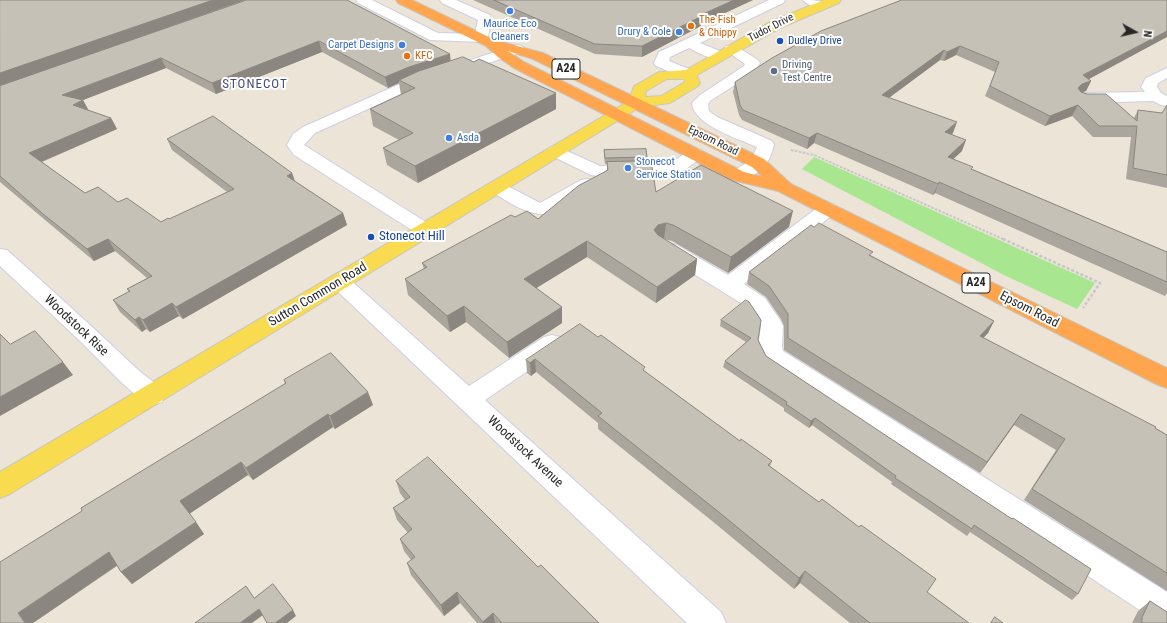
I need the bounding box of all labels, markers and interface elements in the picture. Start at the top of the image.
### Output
marker: Maurice Eco Cleaners [505,6,515,16]
street label: Tudor Drive [746,11,796,45]
north arrow [1115,12,1155,52]
place label: The Fish & Chippy [699,13,737,39]
place label: Maurice Eco Cleaners [483,17,537,43]
marker: The Fish & Chippy [686,21,696,31]
place label: Drury & Cole [618,25,671,39]
marker: Drury & Cole [674,27,684,37]
text: N [1140,29,1154,38]
place label: Dudley Drive [788,34,842,48]
marker: Dudley Drive [775,36,785,46]
place label: Carpet Designs [328,38,394,52]
marker: Carpet Designs [397,40,407,50]
place label: KFC [415,49,433,63]
marker: KFC [402,51,412,61]
place label: Driving Test Centre [782,58,832,84]
road number: A24 [552,59,580,79]
marker: Driving Test Centre [769,66,779,76]
district label: STONECOT [222,77,288,93]
street label: Epsom Road [686,123,740,159]
place label: Asda [457,131,479,145]
marker: Asda [444,133,454,143]
place label: Stonecot Service Station [636,155,701,181]
marker: Stonecot Service Station [623,163,633,173]
place label: Stonecot Hill [379,229,445,245]
marker: Stonecot Hill [366,232,376,242]
street label: Sutton Common Road [266,260,370,330]
road number: A24 [962,273,990,293]
street label: Epsom Road [997,288,1061,332]
street label: Woodstock Rise [41,292,111,360]
street label: Woodstock Avenue [484,413,566,491]

